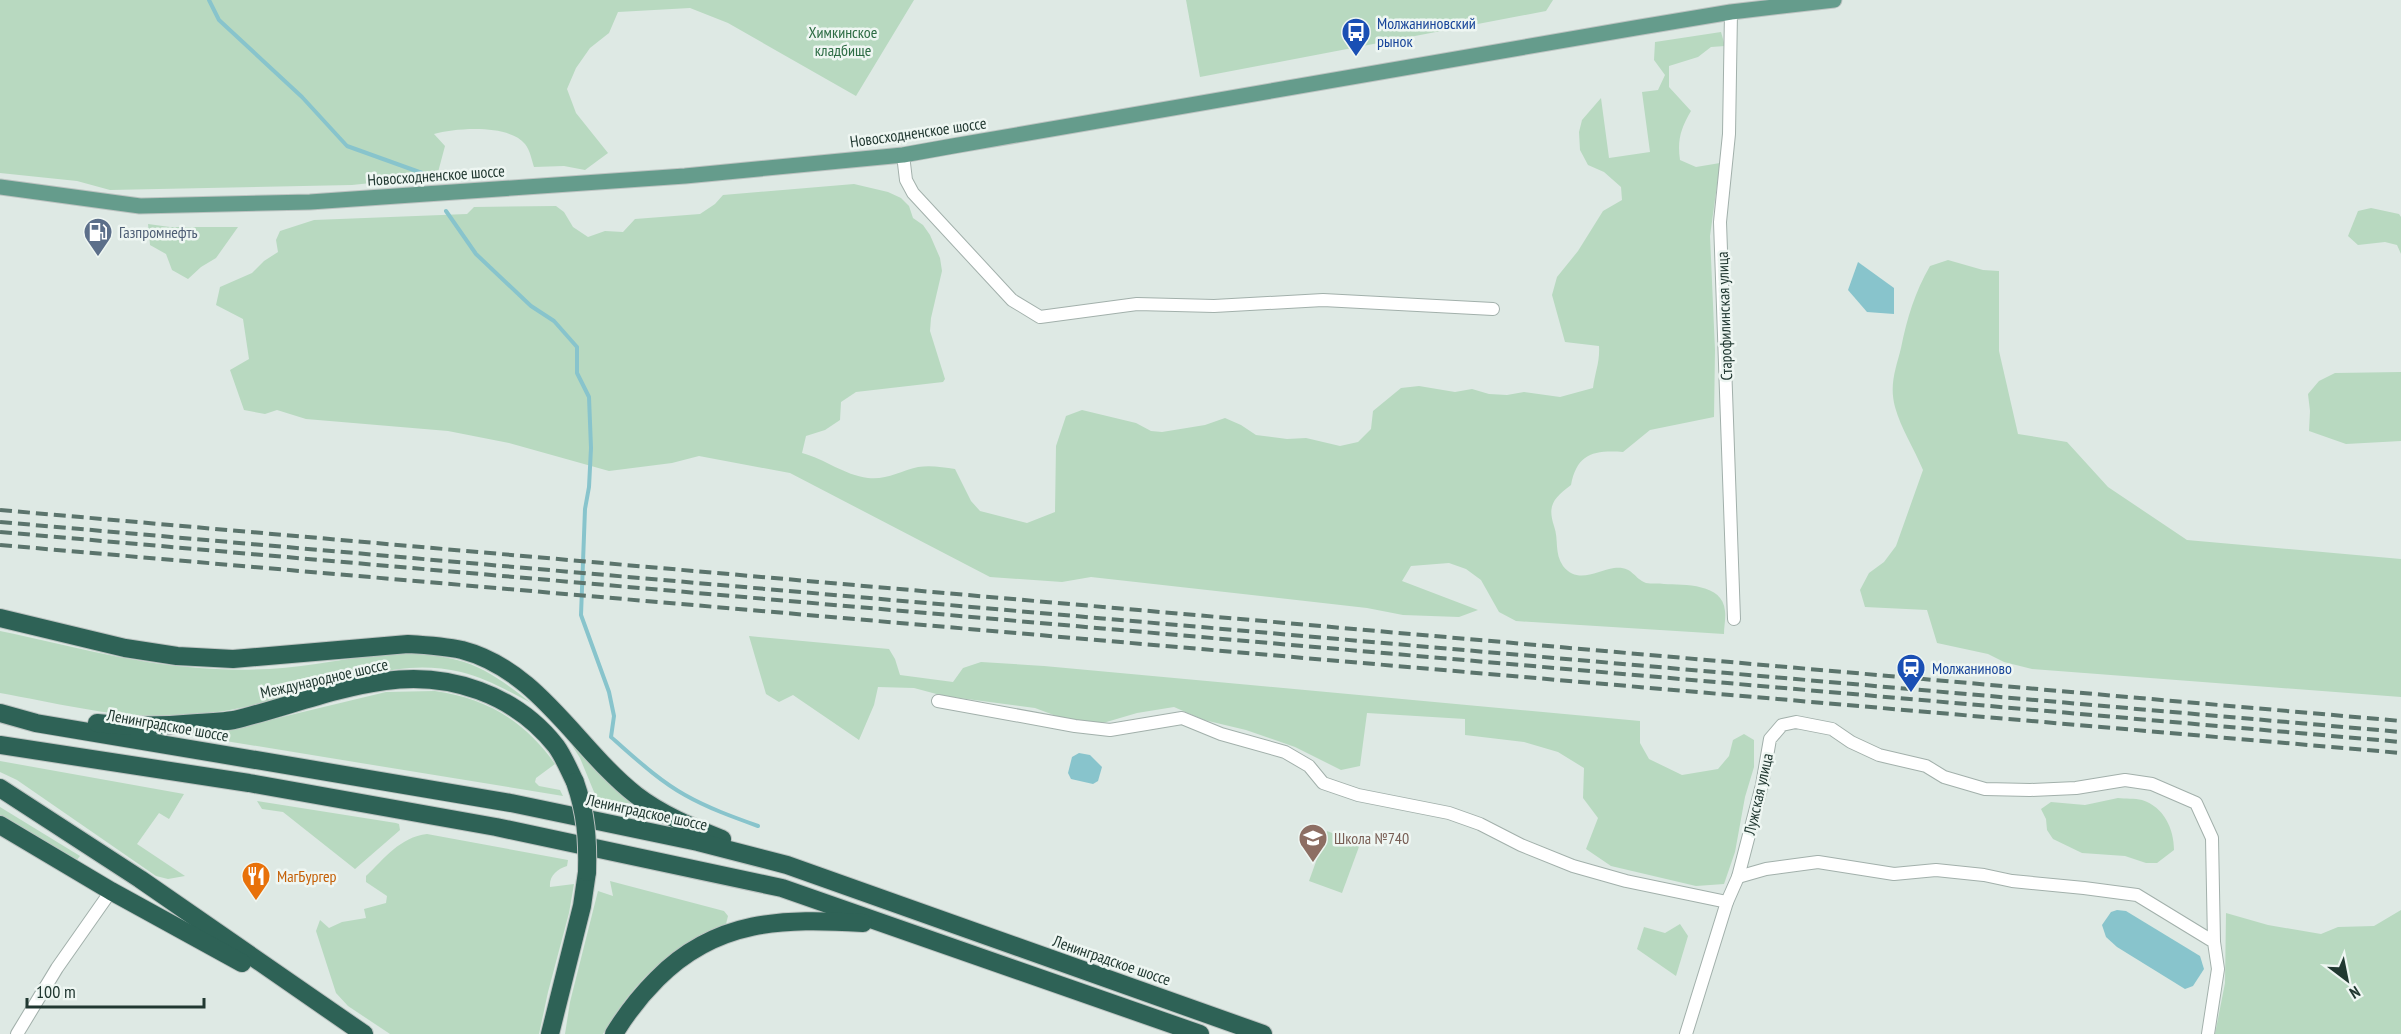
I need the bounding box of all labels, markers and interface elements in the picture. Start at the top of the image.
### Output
place label: Молжаниновский рынок [1377,13,1476,51]
bus stop icon: Молжаниновский рынок [1340,16,1372,58]
park label: Химкинское кладбище [809,22,877,60]
street label: Новосходненское шоссе [848,113,988,151]
street label: Новосходненское шоссе [367,160,505,190]
fuel station icon: Газпромнефть [82,216,114,258]
place label: Газпромнефть [119,222,198,242]
street label: Старофилинская улица [1712,251,1736,381]
station icon: Молжаниново [1895,652,1927,694]
street label: Международное шоссе [258,654,390,702]
place label: Молжаниново [1932,658,2012,678]
street label: Ленинградское шоссе [105,704,230,746]
street label: Лужская улица [1739,751,1777,838]
street label: Ленинградское шоссе [584,789,709,835]
school or university icon: Школа №740 [1297,822,1329,864]
place label: Школа №740 [1334,828,1409,848]
restaurant icon: МагБургер [240,860,272,902]
place label: МагБургер [277,866,337,886]
street label: Ленинградское шоссе [1050,930,1174,990]
north arrow [2317,950,2377,1010]
scale bar [27,971,204,1009]
text: 100 m [36,980,76,1003]
text: N [2346,982,2364,1003]

